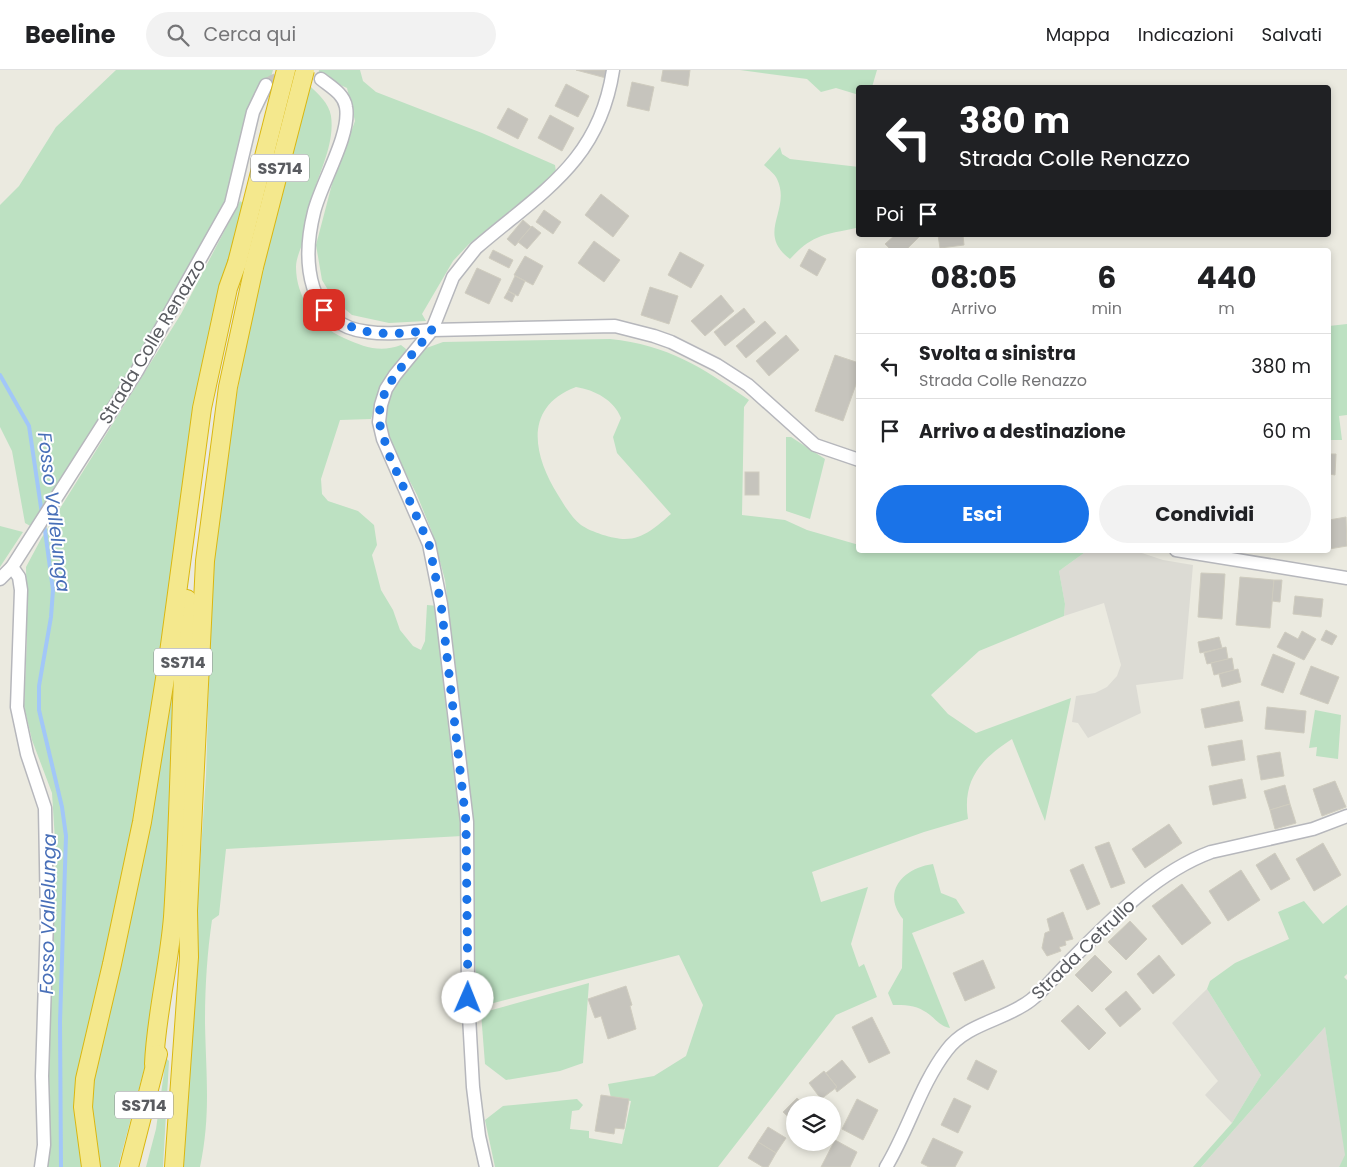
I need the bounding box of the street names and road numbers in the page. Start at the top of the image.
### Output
road number: SS714 [251,155,309,182]
street label: Strada Colle Renazzo [93,254,211,428]
road number: SS714 [154,648,212,676]
street label: Strada Cetrullo [1026,893,1140,1005]
road number: SS714 [115,1092,173,1118]

